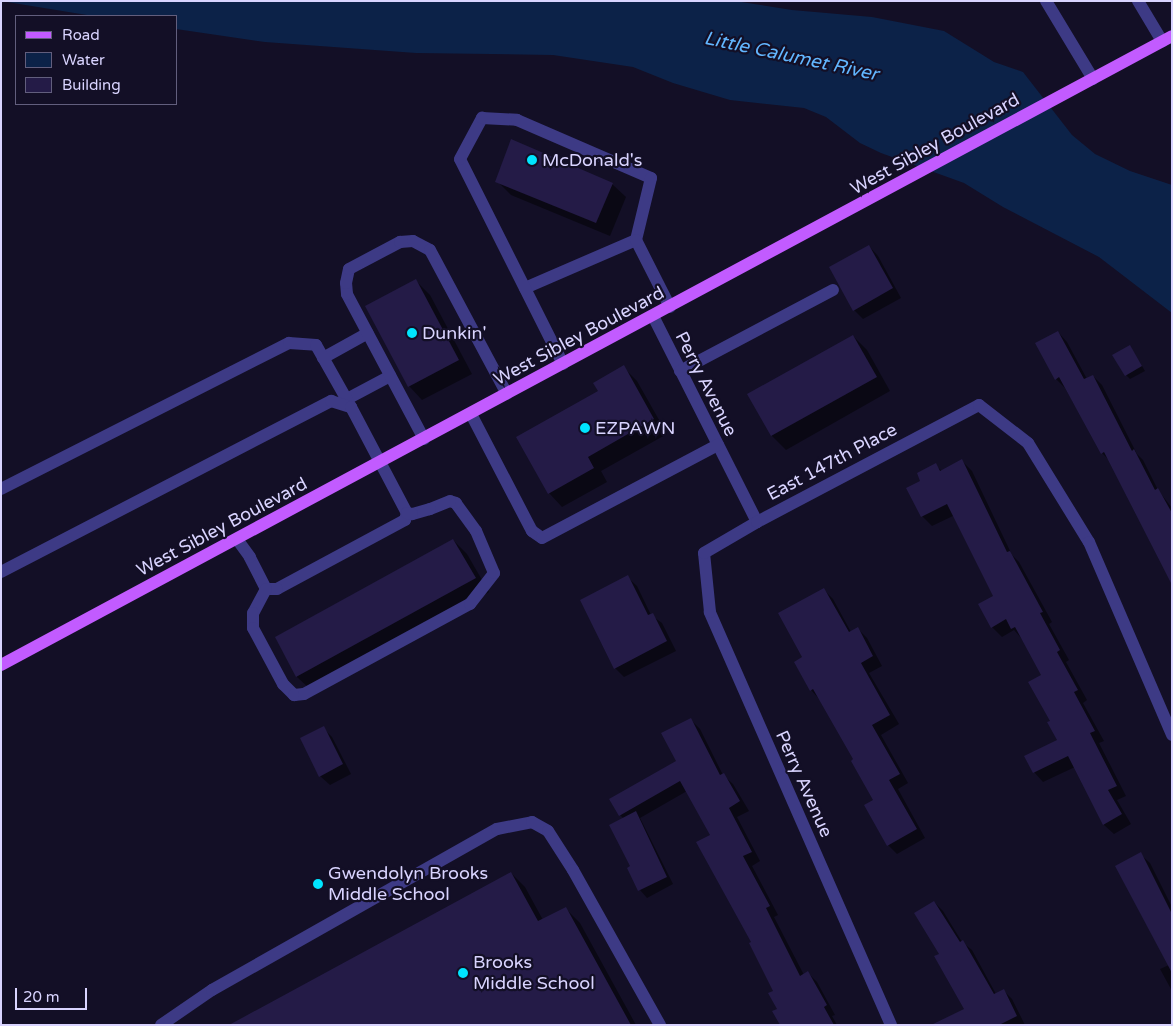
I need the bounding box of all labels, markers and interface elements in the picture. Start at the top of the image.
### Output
legend [15,15,178,105]
text: Road [62,26,100,44]
water label: Little Calumet River [702,27,880,87]
text: Water [62,51,105,69]
text: Building [62,76,121,94]
street label: West Sibley Boulevard [847,89,1023,199]
place label: McDonald's [542,149,642,171]
marker: McDonald's [526,154,538,166]
street label: West Sibley Boulevard [490,282,668,390]
place label: Dunkin' [422,322,487,344]
marker: Dunkin' [406,327,418,339]
street label: Perry Avenue [670,328,742,440]
place label: EZPAWN [595,417,675,439]
street label: East 147th Place [763,419,901,505]
marker: EZPAWN [579,422,591,434]
street label: West Sibley Boulevard [133,473,311,581]
street label: Perry Avenue [771,727,837,841]
place label: Gwendolyn Brooks Middle School [328,863,488,906]
marker: Gwendolyn Brooks Middle School [312,878,324,890]
place label: Brooks Middle School [473,952,595,994]
marker: Brooks Middle School [457,967,469,979]
scale bar [18,978,90,1010]
text: 20 m [23,988,60,1006]

